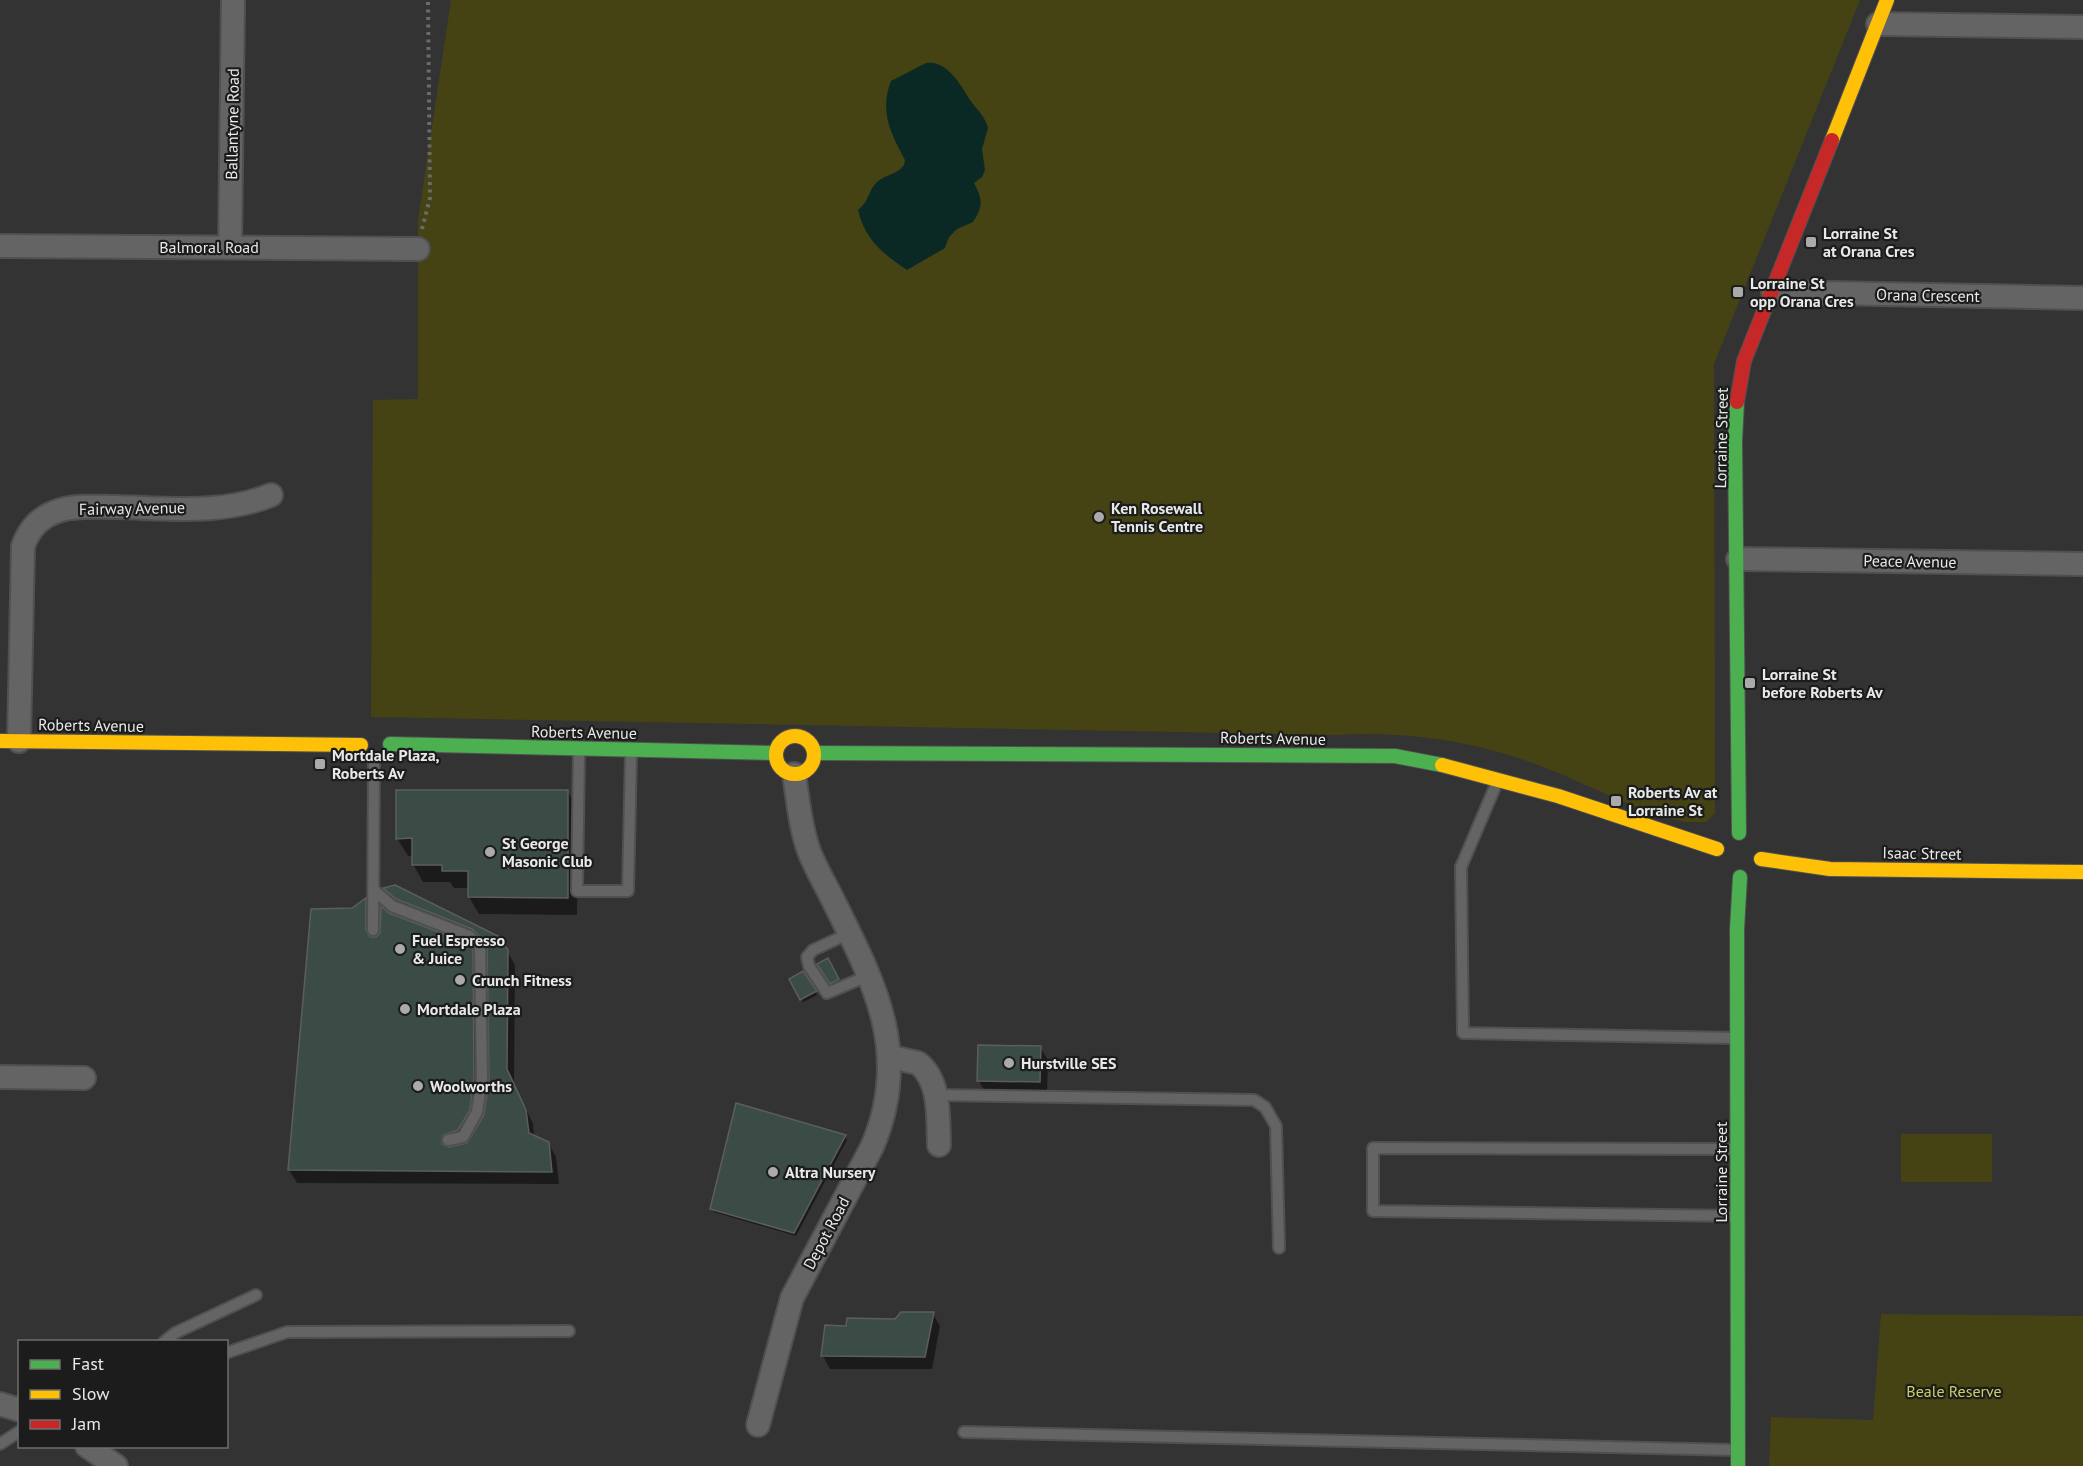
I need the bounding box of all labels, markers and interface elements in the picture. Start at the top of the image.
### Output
street label: Ballantyne Road [221,68,243,180]
place label: Lorraine St at Orana Cres [1823,223,1915,261]
marker: Lorraine St at Orana Cres [1804,235,1818,249]
street label: Balmoral Road [159,237,259,257]
place label: Lorraine St opp Orana Cres [1750,273,1854,311]
street label: Orana Crescent [1876,284,1981,306]
marker: Lorraine St opp Orana Cres [1731,285,1745,299]
street label: Lorraine Street [1710,387,1732,489]
street label: Fairway Avenue [79,497,185,519]
place label: Ken Rosewall Tennis Centre [1111,498,1203,536]
marker: Ken Rosewall Tennis Centre [1092,510,1106,524]
street label: Peace Avenue [1863,550,1957,572]
place label: Lorraine St before Roberts Av [1762,664,1883,702]
marker: Lorraine St before Roberts Av [1743,676,1757,690]
street label: Roberts Avenue [38,714,144,736]
street label: Roberts Avenue [531,721,637,743]
street label: Roberts Avenue [1220,727,1326,749]
place label: Mortdale Plaza, Roberts Av [332,745,440,783]
marker: Mortdale Plaza, Roberts Av [313,757,327,771]
place label: Roberts Av at Lorraine St [1628,782,1718,820]
marker: Roberts Av at Lorraine St [1609,794,1623,808]
place label: St George Masonic Club [502,833,593,871]
street label: Isaac Street [1882,842,1962,864]
marker: St George Masonic Club [483,845,497,859]
place label: Fuel Espresso & Juice [412,930,506,968]
marker: Fuel Espresso & Juice [393,942,407,956]
place label: Crunch Fitness [472,970,572,990]
marker: Crunch Fitness [453,973,467,987]
place label: Mortdale Plaza [417,999,521,1019]
marker: Mortdale Plaza [398,1002,412,1016]
place label: Hurstville SES [1021,1053,1116,1073]
marker: Hurstville SES [1002,1056,1016,1070]
place label: Woolworths [430,1076,512,1096]
marker: Woolworths [411,1079,425,1093]
street label: Lorraine Street [1711,1121,1731,1223]
place label: Altra Nursery [785,1162,876,1182]
marker: Altra Nursery [766,1165,780,1179]
street label: Depot Road [799,1193,853,1273]
legend [18,1340,228,1448]
text: Fast [72,1352,104,1375]
park label: Beale Reserve [1906,1381,2002,1401]
text: Slow [72,1382,110,1405]
text: Jam [71,1412,101,1435]

